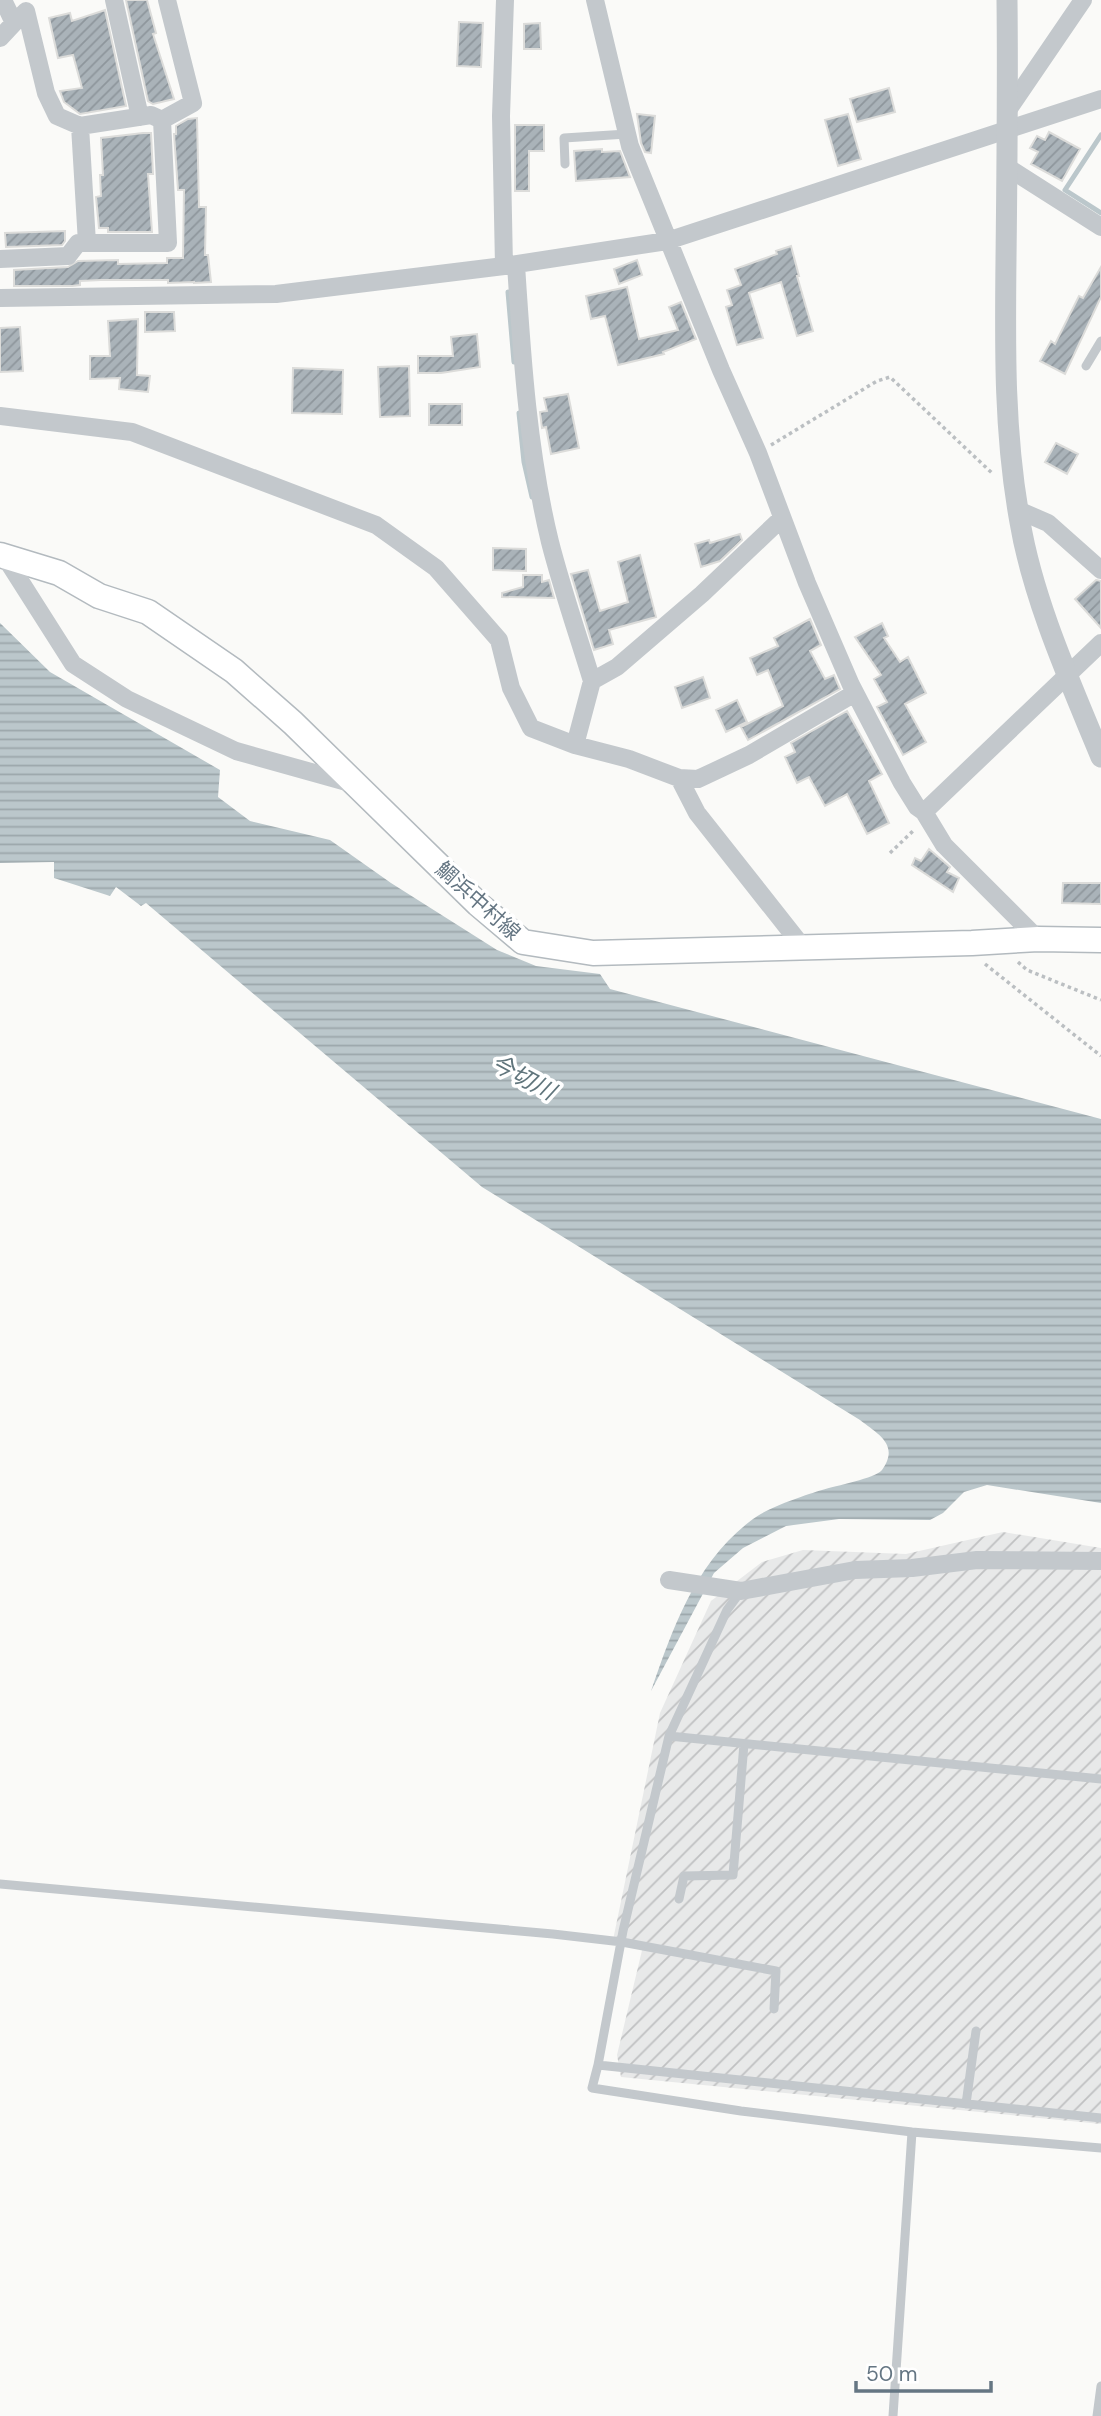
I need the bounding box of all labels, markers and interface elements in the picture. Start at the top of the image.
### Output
street label: 鯛浜中村線 [430,855,526,947]
water label: 今切川 [485,1048,563,1108]
scale bar [856,2350,991,2394]
text: 50 m [866,2360,917,2388]

